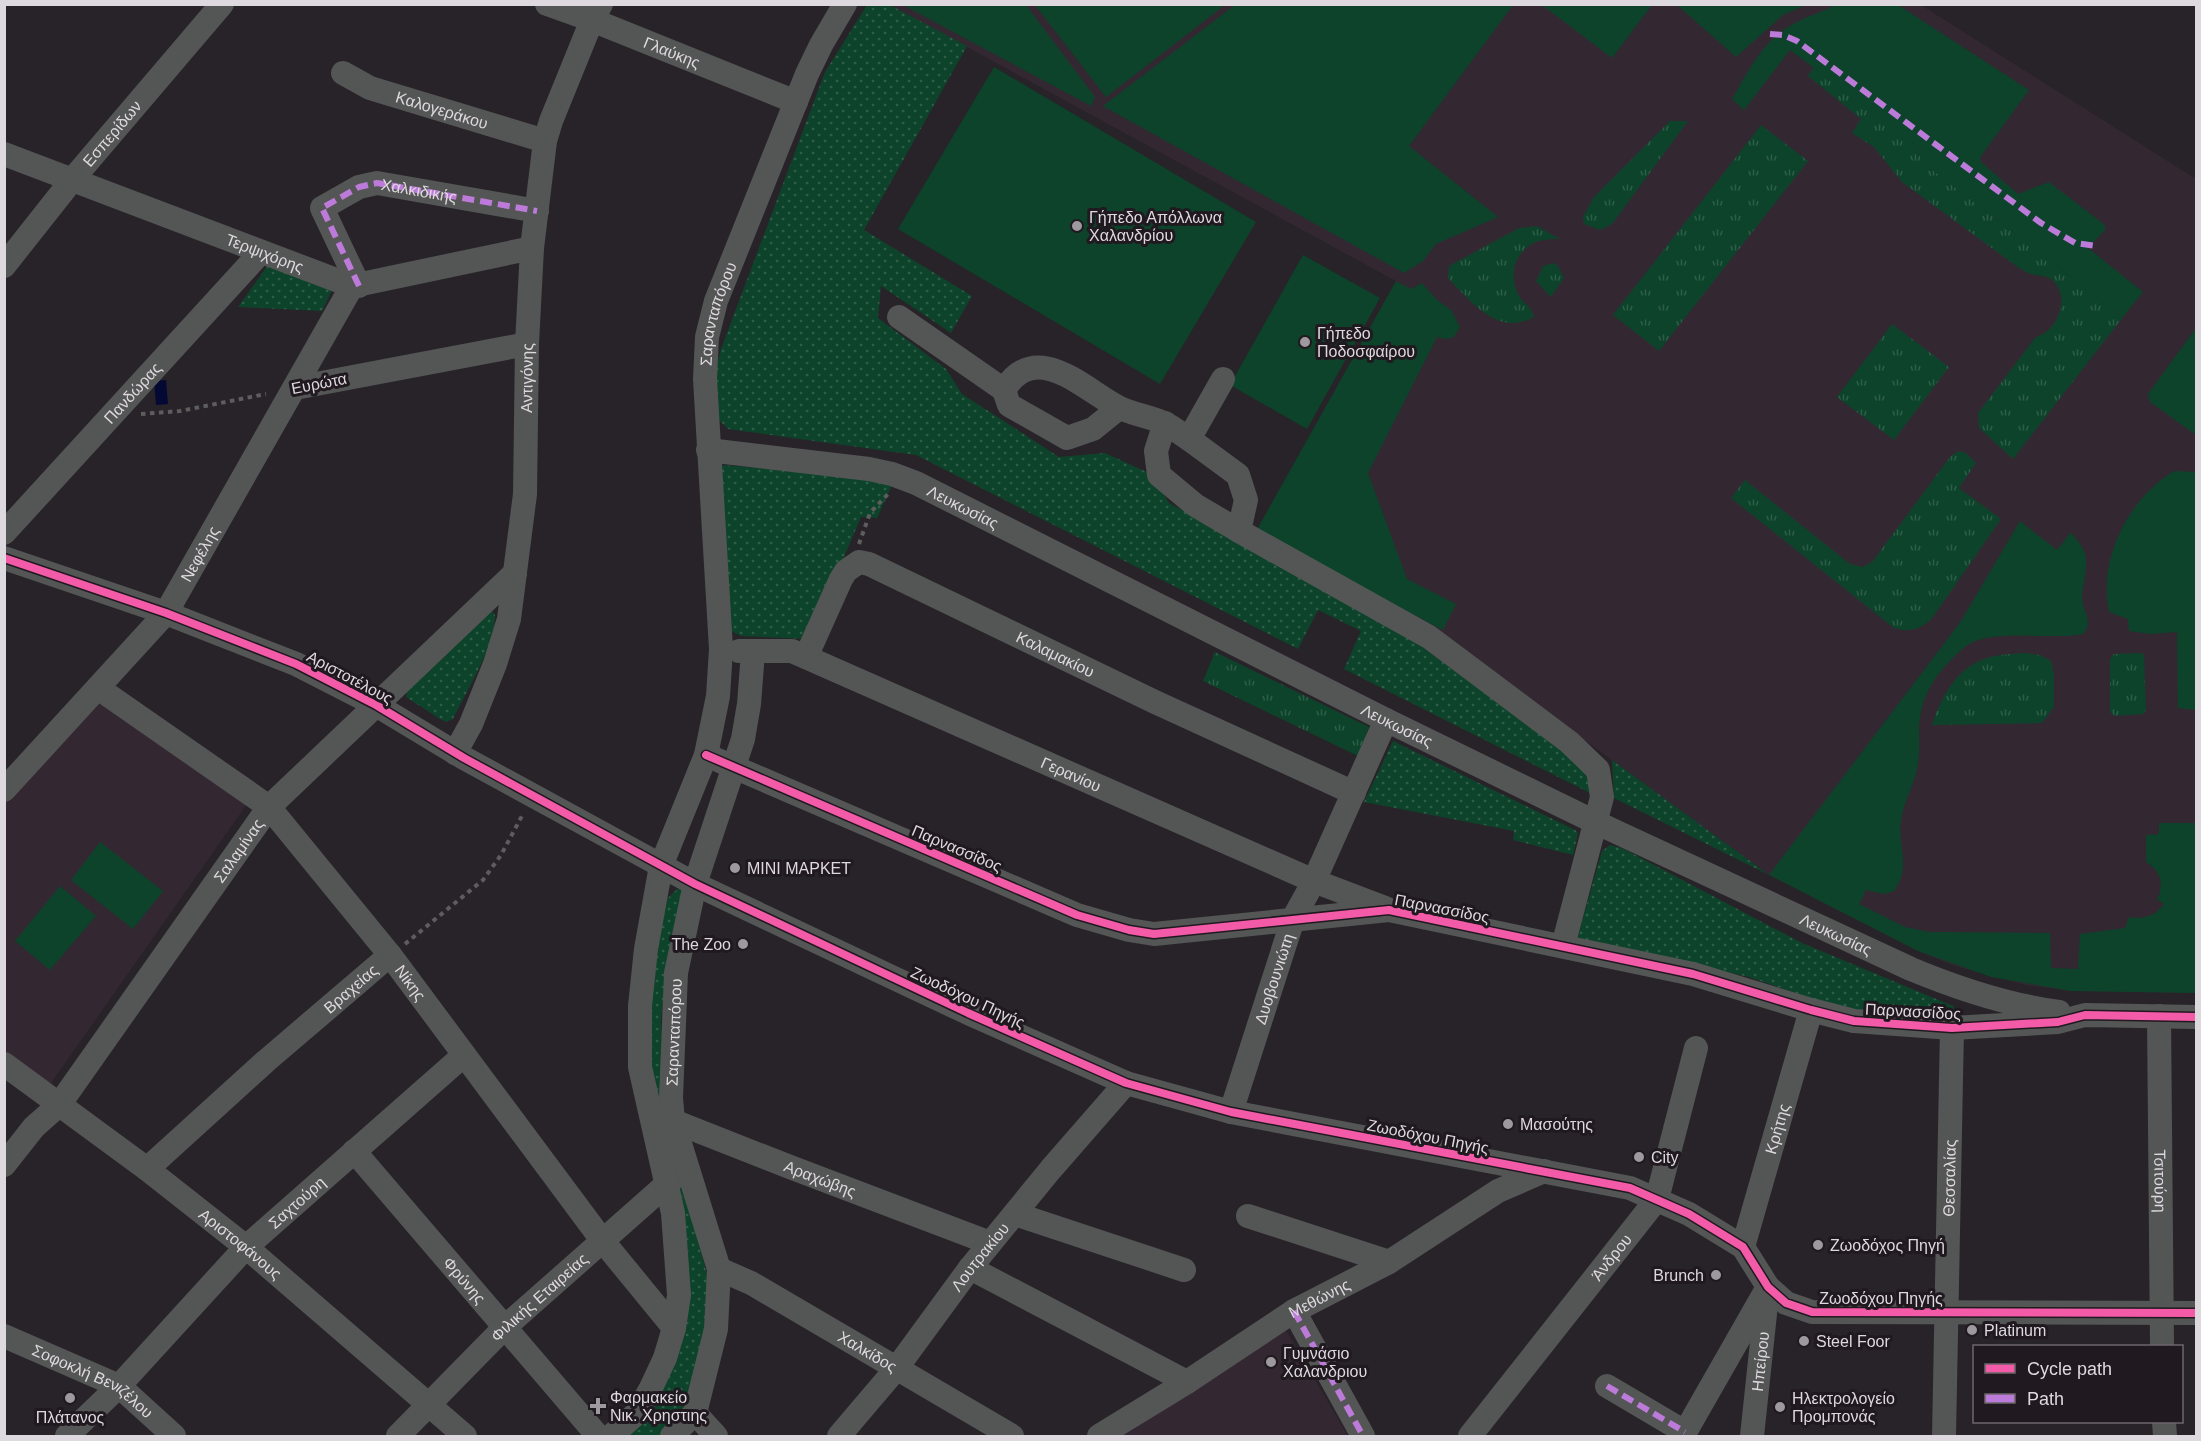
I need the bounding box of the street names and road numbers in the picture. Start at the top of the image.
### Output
street label: Γλαύκης [641,34,703,72]
street label: Καλογεράκου [394,88,490,132]
street label: Εσπερίδων [80,97,145,170]
street label: Χαλκιδικής [380,176,458,206]
street label: Τερψιχόρης [223,231,306,276]
street label: Σαρανταπόρου [698,260,740,367]
street label: Αντιγόνης [518,343,536,413]
street label: Πανδώρας [101,359,165,427]
street label: Ευρώτα [290,370,348,397]
street label: Λευκωσίας [925,482,1001,532]
street label: Νεφέλης [178,523,223,585]
street label: Καλαμακίου [1014,628,1097,680]
street label: Αριστοτέλους [304,648,396,707]
street label: Λευκωσίας [1358,701,1436,751]
street label: Γερανίου [1038,754,1103,795]
street label: Σαλαμίνας [210,816,267,886]
street label: Παρνασσίδος [909,822,1005,875]
street label: Παρνασσίδος [1393,891,1491,926]
street label: Λευκωσίας [1797,911,1875,959]
street label: Δυοβουνιώτη [1252,931,1297,1026]
street label: Βραχείας [321,961,381,1017]
street label: Νίκης [392,962,429,1004]
street label: Ζωοδόχου Πηγής [908,964,1028,1031]
street label: Σαρανταπόρου [663,978,685,1086]
street label: Παρνασσίδος [1865,1000,1962,1023]
street label: Κρήτης [1762,1101,1793,1156]
street label: Ζωοδόχου Πηγής [1366,1116,1491,1157]
street label: Θεσσαλίας [1940,1139,1959,1217]
street label: Τσιτούρη [2151,1149,2169,1213]
street label: Αραχώβης [782,1158,858,1200]
street label: Σαχτούρη [265,1173,329,1232]
street label: Αριστοφάνους [196,1205,285,1283]
street label: Λουτρακίου [948,1220,1012,1295]
street label: Άνδρου [1588,1231,1635,1284]
street label: Φιλικής Εταιρείας [488,1250,591,1345]
street label: Φρύνης [440,1254,489,1307]
street label: Μεθώνης [1286,1276,1353,1321]
street label: Ζωοδόχου Πηγής [1819,1290,1943,1307]
street label: Χαλκίδος [835,1328,900,1376]
street label: Ηπείρου [1749,1331,1772,1392]
street label: Σοφοκλή Βενιζέλου [30,1341,156,1421]

